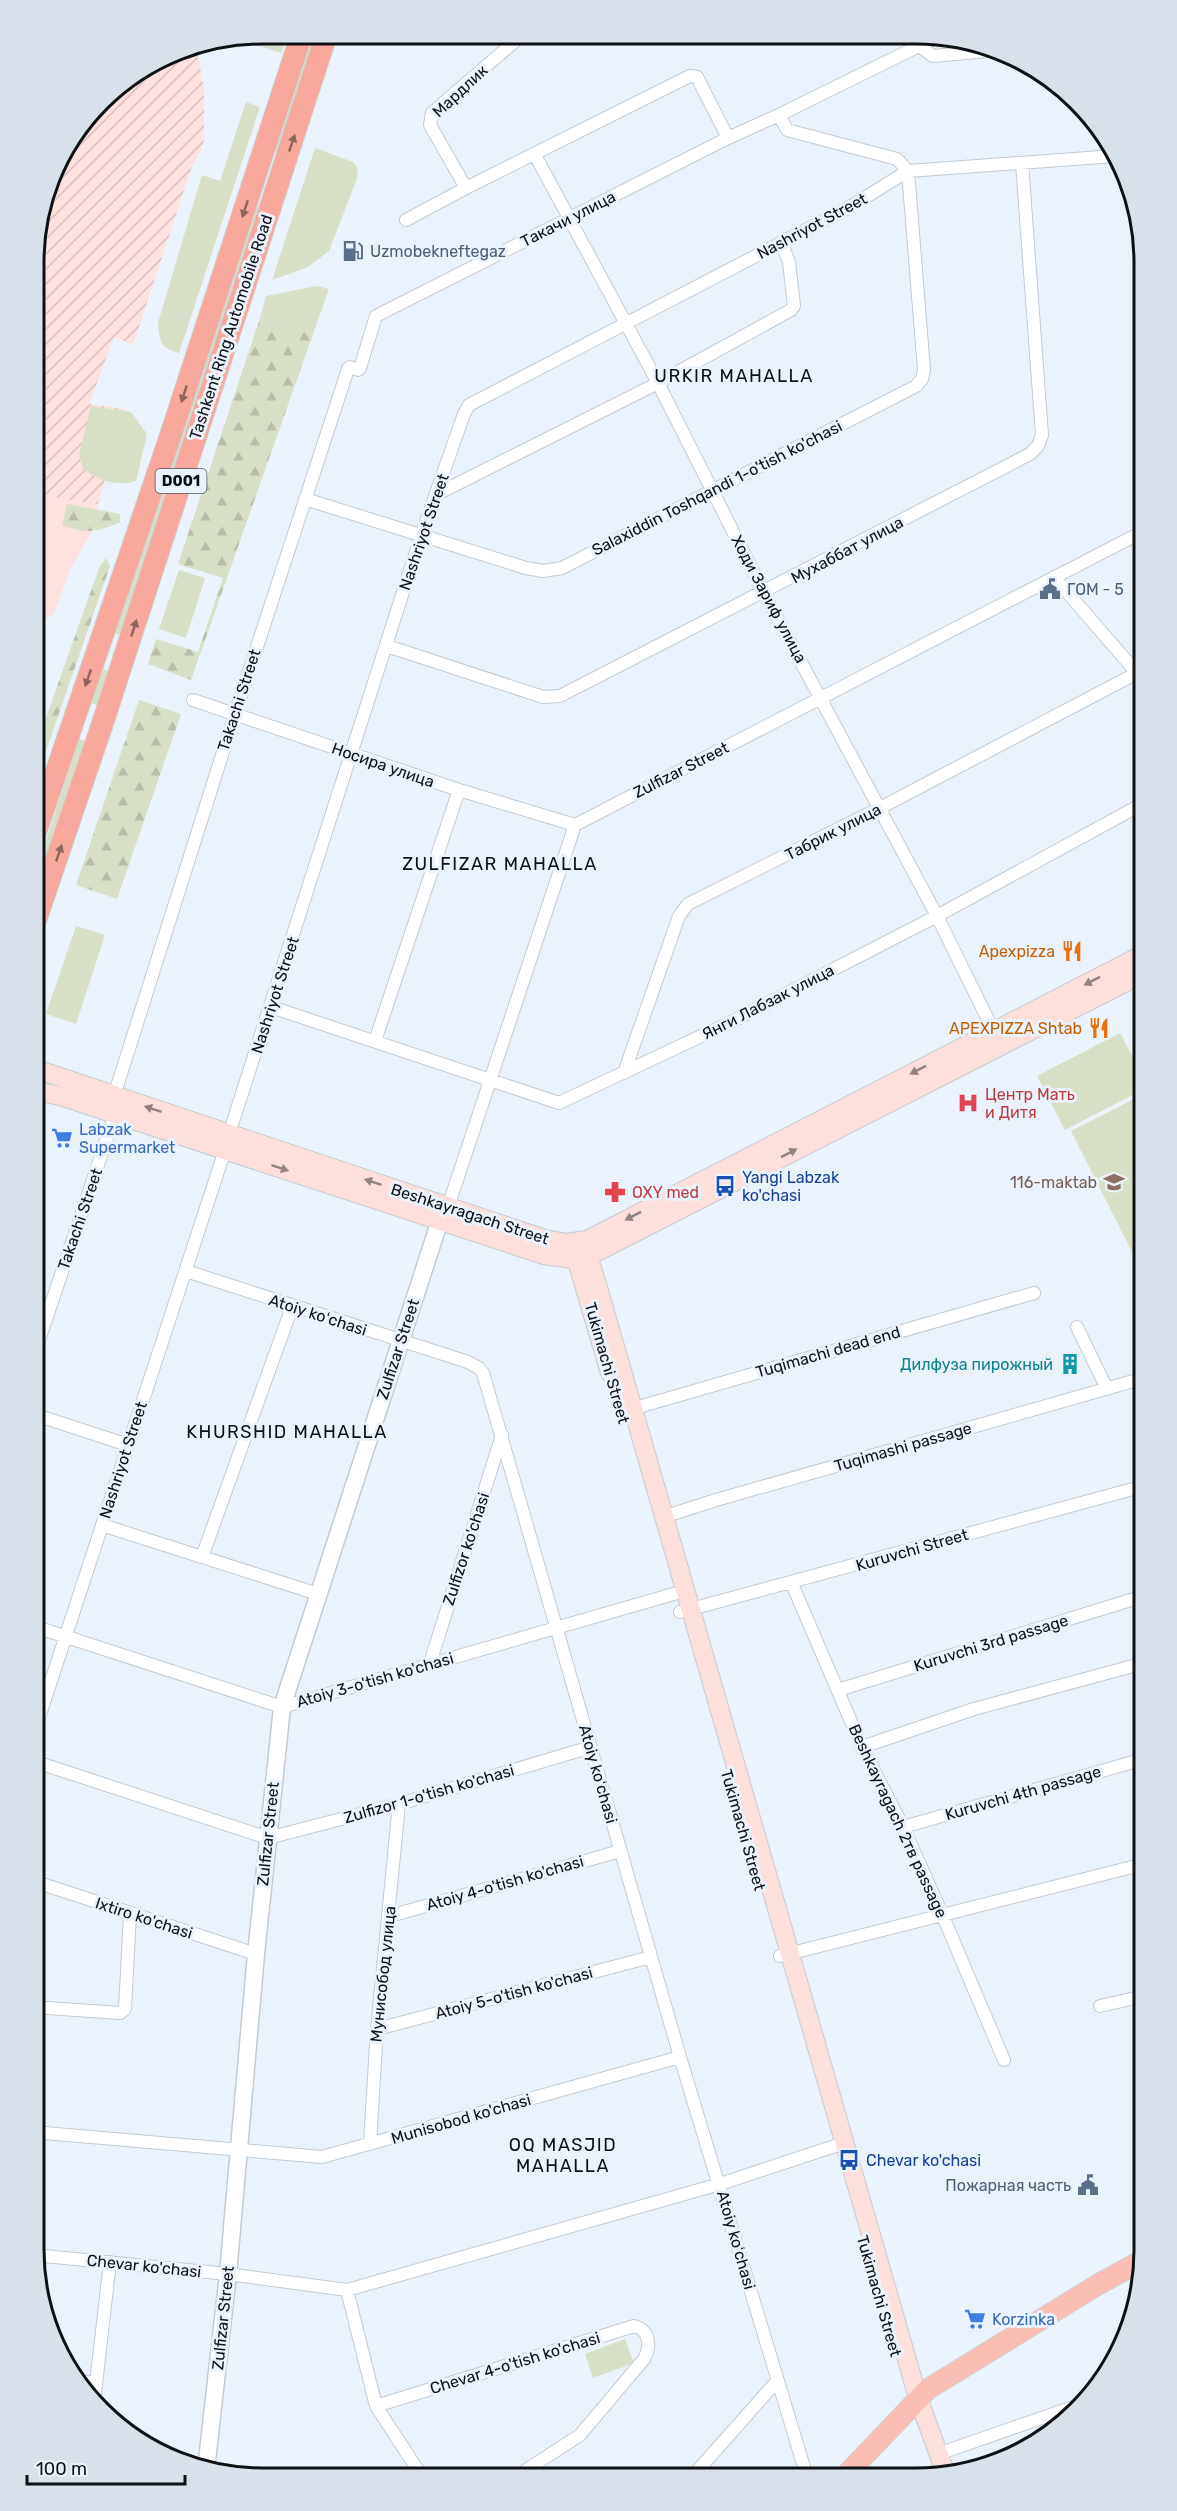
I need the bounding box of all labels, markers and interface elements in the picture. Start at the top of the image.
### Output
street label: Мардлик [429,60,492,121]
one-way arrow [287,134,297,152]
street label: Такачи улица [517,187,619,251]
street label: Nashriyot Street [754,189,870,263]
one-way arrow [240,200,249,218]
street label: Tashkent Ring Automobile Road [186,212,276,442]
fuel station icon: Uzmobekneftegaz [341,239,365,263]
place label: Uzmobekneftegaz [370,242,506,261]
district label: URKIR MAHALLA [654,365,814,387]
one-way arrow [179,385,188,403]
street label: Salaxiddin Toshqandi 1-o'tish ko'chasi [589,416,845,560]
road number: D001 [156,469,207,493]
street label: Nashriyot Street [395,471,453,593]
street label: Мухаббат улица [788,512,906,588]
street label: Ходи Зариф улица [727,532,811,666]
public building icon: ГОМ - 5 [1038,577,1062,601]
place label: ГОМ - 5 [1067,580,1124,599]
one-way arrow [130,619,139,637]
street label: Takachi Street [214,647,264,753]
one-way arrow [83,669,93,687]
street label: Zulfizar Street [630,738,732,802]
street label: Носира улица [329,739,437,791]
street label: Табрик улица [782,800,884,864]
one-way arrow [54,844,64,862]
district label: ZULFIZAR MAHALLA [402,853,598,875]
street label: Nashriyot Street [247,934,303,1056]
restaurant icon: Apexpizza [1060,939,1084,963]
place label: Apexpizza [979,942,1055,961]
street label: Янги Лабзак улица [699,960,837,1044]
one-way arrow [1083,976,1100,985]
restaurant icon: APEXPIZZA Shtab [1087,1016,1111,1040]
place label: APEXPIZZA Shtab [949,1019,1082,1038]
one-way arrow [910,1065,927,1074]
place label: Центр Мать и Дитя [985,1085,1075,1122]
hospital icon: Центр Мать и Дитя [956,1091,980,1115]
one-way arrow [144,1104,162,1114]
place label: Labzak Supermarket [79,1120,175,1157]
supermarket icon: Labzak Supermarket [50,1126,74,1150]
one-way arrow [781,1148,798,1158]
one-way arrow [271,1164,289,1174]
street label: Takachi Street [54,1166,106,1272]
place label: Yangi Labzak ko'chasi [742,1168,840,1205]
school or university icon: 116-maktab [1102,1170,1126,1194]
place label: 116-maktab [1010,1173,1097,1192]
bus stop icon: Yangi Labzak ko'chasi [713,1174,737,1198]
one-way arrow [364,1177,382,1186]
street label: Beshkayragach Street [389,1179,551,1249]
pharmacy icon: OXY med [603,1180,627,1204]
place label: OXY med [632,1183,699,1202]
one-way arrow [624,1211,641,1221]
street label: Atoiy koʻchasi [267,1290,369,1340]
street label: Zulfizar Street [373,1296,423,1402]
street label: Tukimachi Street [581,1300,633,1426]
street label: Tuqimachi dead end [754,1322,902,1382]
building icon: Дилфуза пирожный [1058,1352,1082,1376]
place label: Дилфуза пирожный [900,1355,1053,1374]
street label: Nashriyot Street [95,1399,151,1521]
street label: Tuqimashi passage [832,1418,974,1476]
district label: KHURSHID MAHALLA [186,1421,388,1443]
street label: Zulfizor ko'chasi [439,1490,493,1608]
street label: Kuruvchi Street [854,1525,970,1575]
street label: Kuruvchi 3rd passage [911,1610,1071,1676]
street label: Atoiy 3-o'tish ko'chasi [294,1648,456,1712]
street label: Beshkayragach 2тв passage [845,1721,951,1921]
street label: Atoiy koʻchasi [575,1722,621,1826]
street label: Zulfizor 1-o'tish ko'chasi [342,1761,516,1827]
street label: Kuruvchi 4th passage [943,1762,1103,1824]
street label: Tukimachi Street [717,1767,769,1893]
street label: Zulfizar Street [253,1781,283,1887]
street label: Atoiy 4-o'tish ko'chasi [424,1851,586,1915]
street label: Ixtiro ko'chasi [93,1893,195,1943]
street label: Мунисобод улица [366,1905,400,2043]
street label: Atoiy 5-o'tish ko'chasi [433,1963,595,2023]
street label: Munisobod ko'chasi [389,2090,533,2148]
district label: ОQ MASJID MAHALLA [509,2134,617,2177]
bus stop icon: Chevar ko'chasi [837,2148,861,2172]
place label: Chevar ko'chasi [866,2151,981,2170]
public building icon: Пожарная часть [1076,2173,1100,2197]
place label: Пожарная часть [945,2176,1071,2195]
street label: Atoiy koʻchasi [713,2188,759,2292]
street label: Tukimachi Street [853,2233,905,2359]
street label: Chevar ko'chasi [86,2251,202,2281]
street label: Zulfizar Street [208,2265,238,2371]
supermarket icon: Korzinka [963,2307,987,2331]
place label: Korzinka [992,2310,1055,2329]
street label: Chevar 4-o'tish ko'chasi [428,2328,602,2398]
scale bar [27,2448,184,2486]
text: 100 m [36,2458,87,2480]

